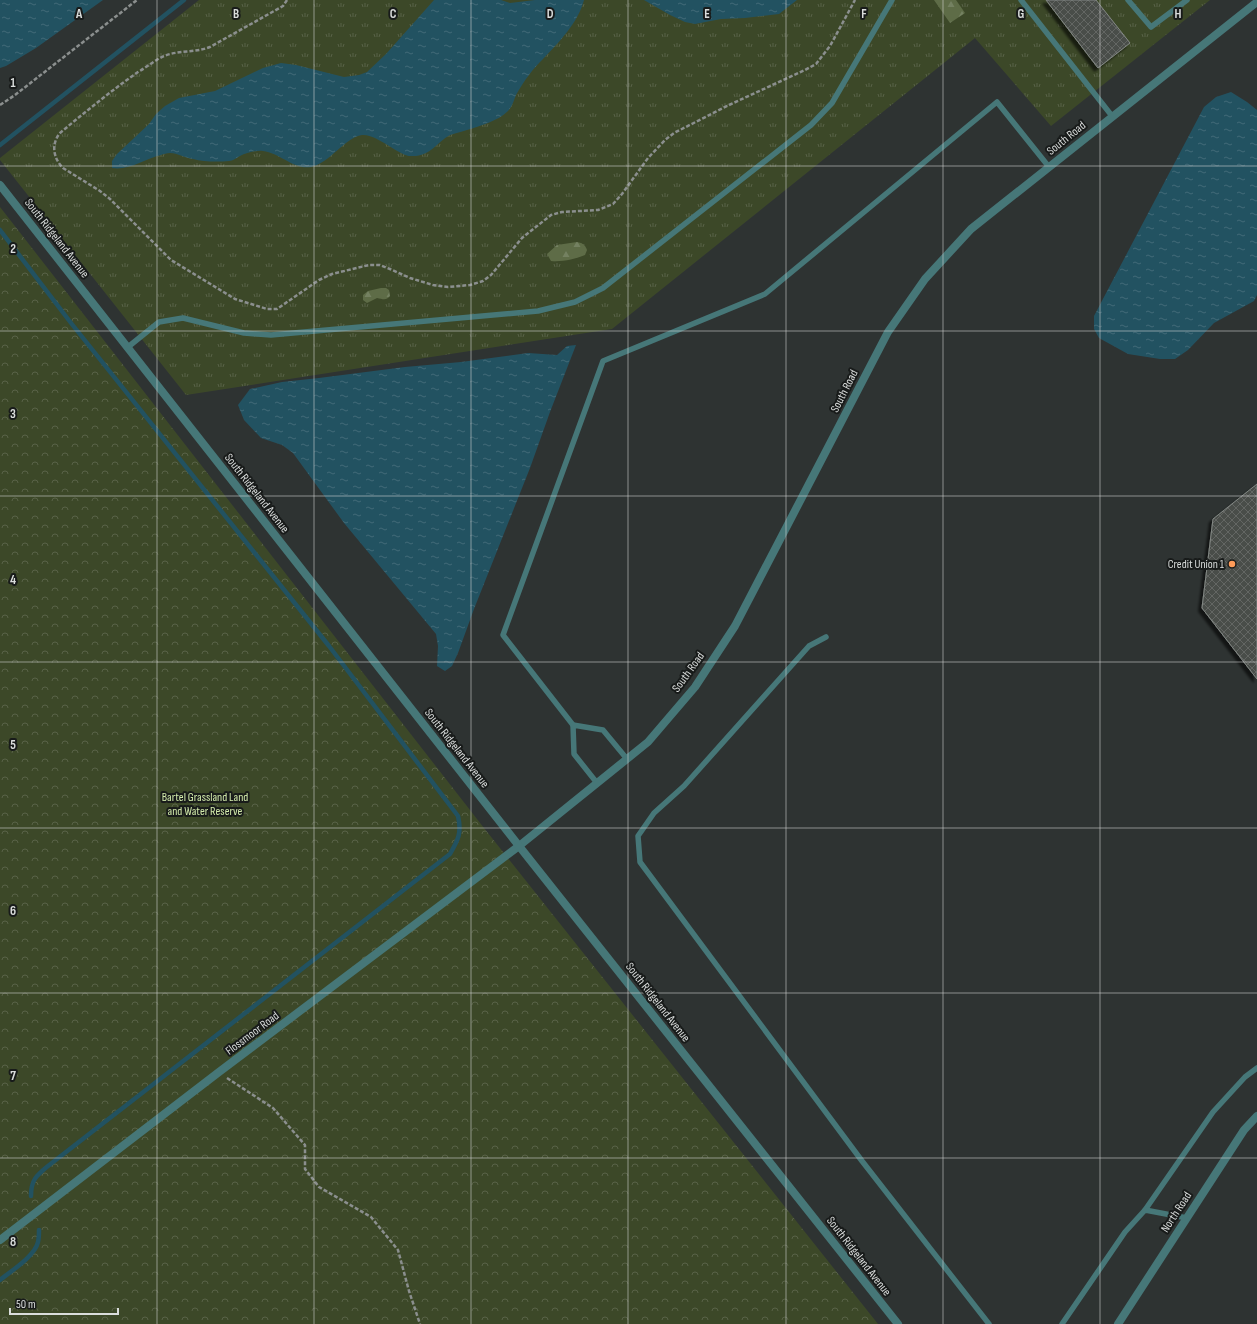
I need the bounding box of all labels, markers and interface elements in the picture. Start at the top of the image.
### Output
text: A [75,6,83,22]
text: B [233,6,239,22]
text: C [390,6,397,22]
text: D [547,6,554,22]
text: E [704,6,710,22]
text: F [861,6,867,22]
text: G [1018,6,1025,22]
text: H [1175,6,1182,22]
text: 1 [10,75,16,91]
street label: South Road [1044,118,1089,159]
street label: South Ridgeland Avenue [21,196,92,281]
text: 2 [10,241,16,257]
street label: South Road [827,367,862,415]
text: 3 [10,406,16,422]
street label: South Ridgeland Avenue [221,451,292,536]
place label: Credit Union 1 [1168,557,1225,572]
marker: Credit Union 1 [1227,559,1237,569]
text: 4 [10,572,16,588]
street label: South Road [669,649,708,695]
street label: South Ridgeland Avenue [421,706,492,791]
text: 5 [10,737,16,753]
park label: Bartel Grassland Land and Water Reserve [162,790,248,819]
text: 6 [10,903,16,919]
street label: South Ridgeland Avenue [622,960,693,1045]
street label: Flossmoor Road [223,1008,282,1058]
text: 7 [10,1068,16,1084]
street label: North Road [1158,1189,1195,1235]
street label: South Ridgeland Avenue [823,1214,894,1299]
text: 8 [10,1234,16,1250]
scale bar [10,1290,118,1316]
text: 50 m [16,1297,36,1312]

